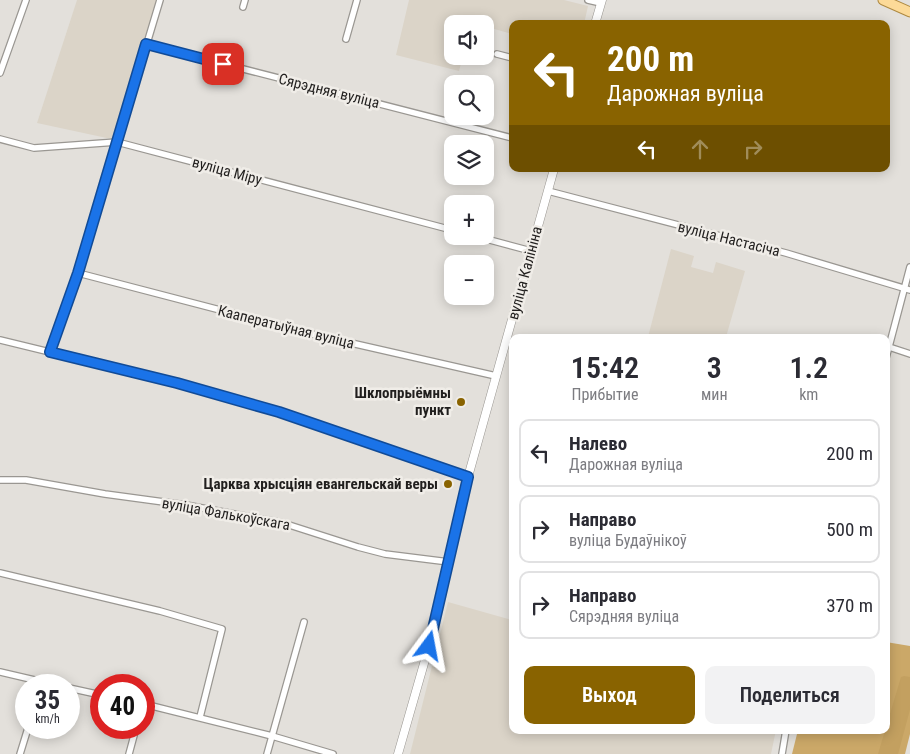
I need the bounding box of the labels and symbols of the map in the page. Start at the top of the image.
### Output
pin [202,43,244,85]
street label: Сярэдняя вуліца [277,70,381,112]
street label: вуліца Міру [190,153,264,189]
street label: вуліца Настасіча [676,218,782,260]
street label: вуліца Калініна [504,225,546,321]
street label: Кааператыўная вуліца [216,301,356,353]
place label: Шклопрыёмны пункт [355,384,451,419]
marker: Шклопрыёмны пункт [455,396,467,408]
place label: Царква хрысціян евангельскай веры [203,475,438,493]
marker: Царква хрысціян евангельскай веры [442,478,454,490]
street label: вуліца Фалькоўскага [160,494,292,534]
position arrow [402,619,454,671]
speed limit sign: 40 [90,674,155,739]

